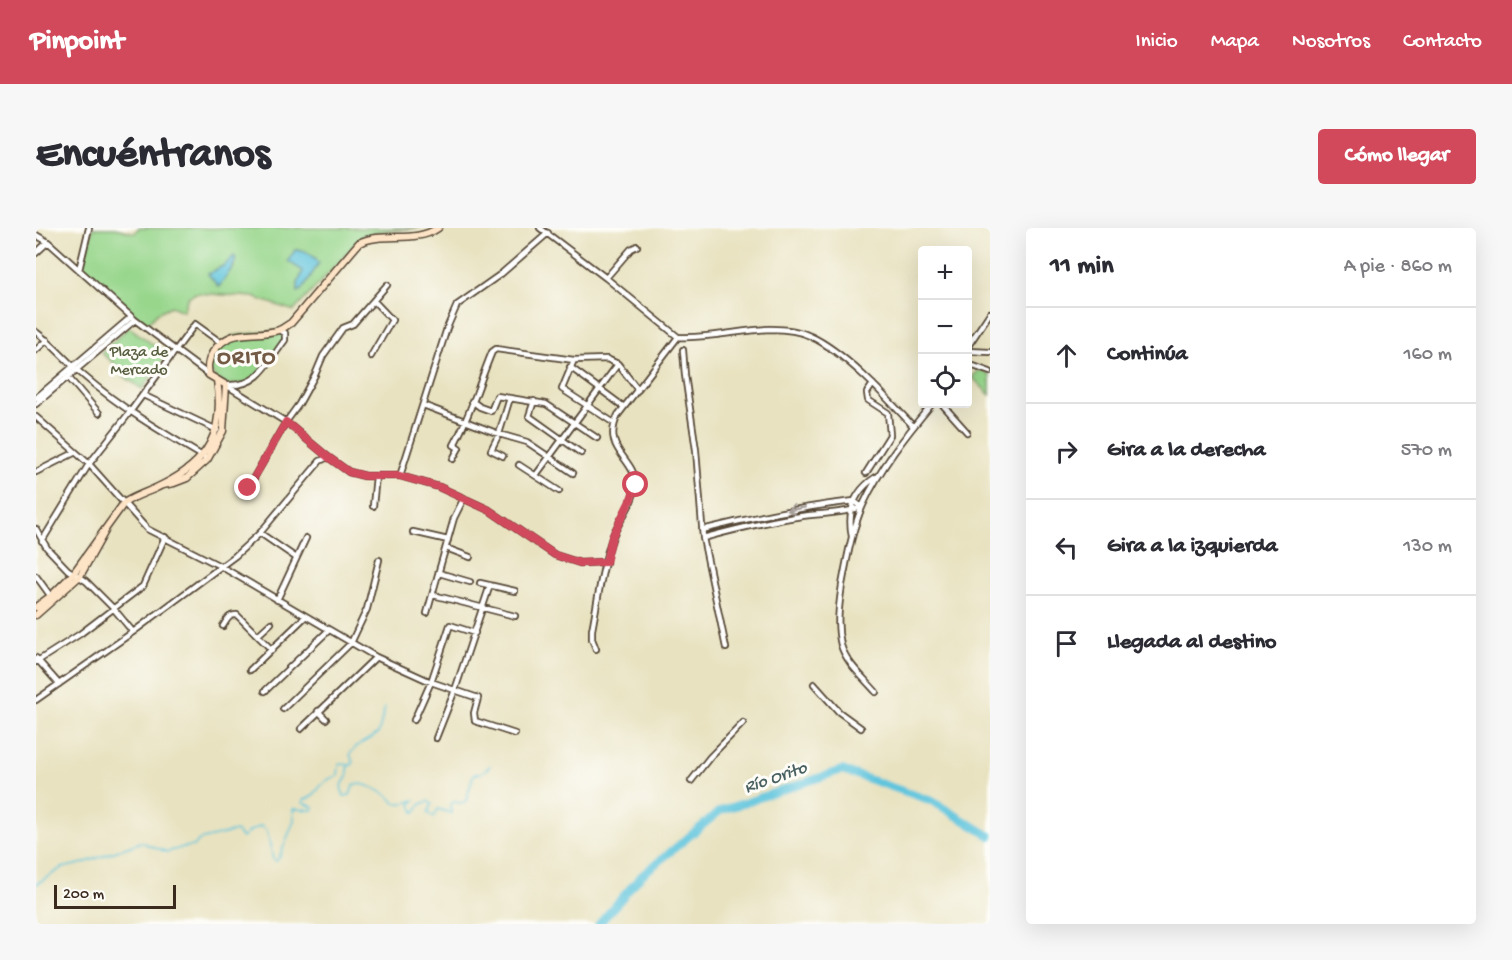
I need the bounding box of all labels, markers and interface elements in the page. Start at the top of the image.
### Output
text: Pinpoint [30,26,124,59]
text: Inicio [1136,30,1178,55]
text: Mapa [1211,30,1259,55]
text: Nosotros [1292,30,1370,55]
text: Contacto [1403,30,1482,55]
button: Cómo llegar [1318,129,1476,184]
text: Encuéntranos [36,132,270,181]
map controls [918,246,972,408]
button: + [918,246,972,300]
text: 11 min [1050,252,1114,283]
text: A pie · 860 m [1344,256,1452,279]
button: − [918,300,972,354]
icon: ahead [1050,339,1083,372]
text: Continúa [1107,342,1188,368]
park label: Plaza de Mercado [109,344,169,381]
text: 160 m [1403,344,1452,367]
district label: ORITO [217,346,277,372]
button: locate [918,354,972,408]
icon: right [1050,435,1083,468]
text: Gira a la derecha [1107,438,1265,464]
text: 570 m [1401,440,1452,463]
route start [622,471,648,497]
route end [234,474,260,500]
one-way arrow [786,503,806,514]
icon: left [1050,531,1083,564]
text: Gira a la izquierda [1107,534,1278,560]
text: 130 m [1403,536,1452,559]
icon: arrive [1050,627,1083,660]
text: Llegada al destino [1107,630,1277,656]
water label: Río Orito [742,758,810,799]
scale bar [54,882,176,910]
text: 200 m [63,886,104,905]

